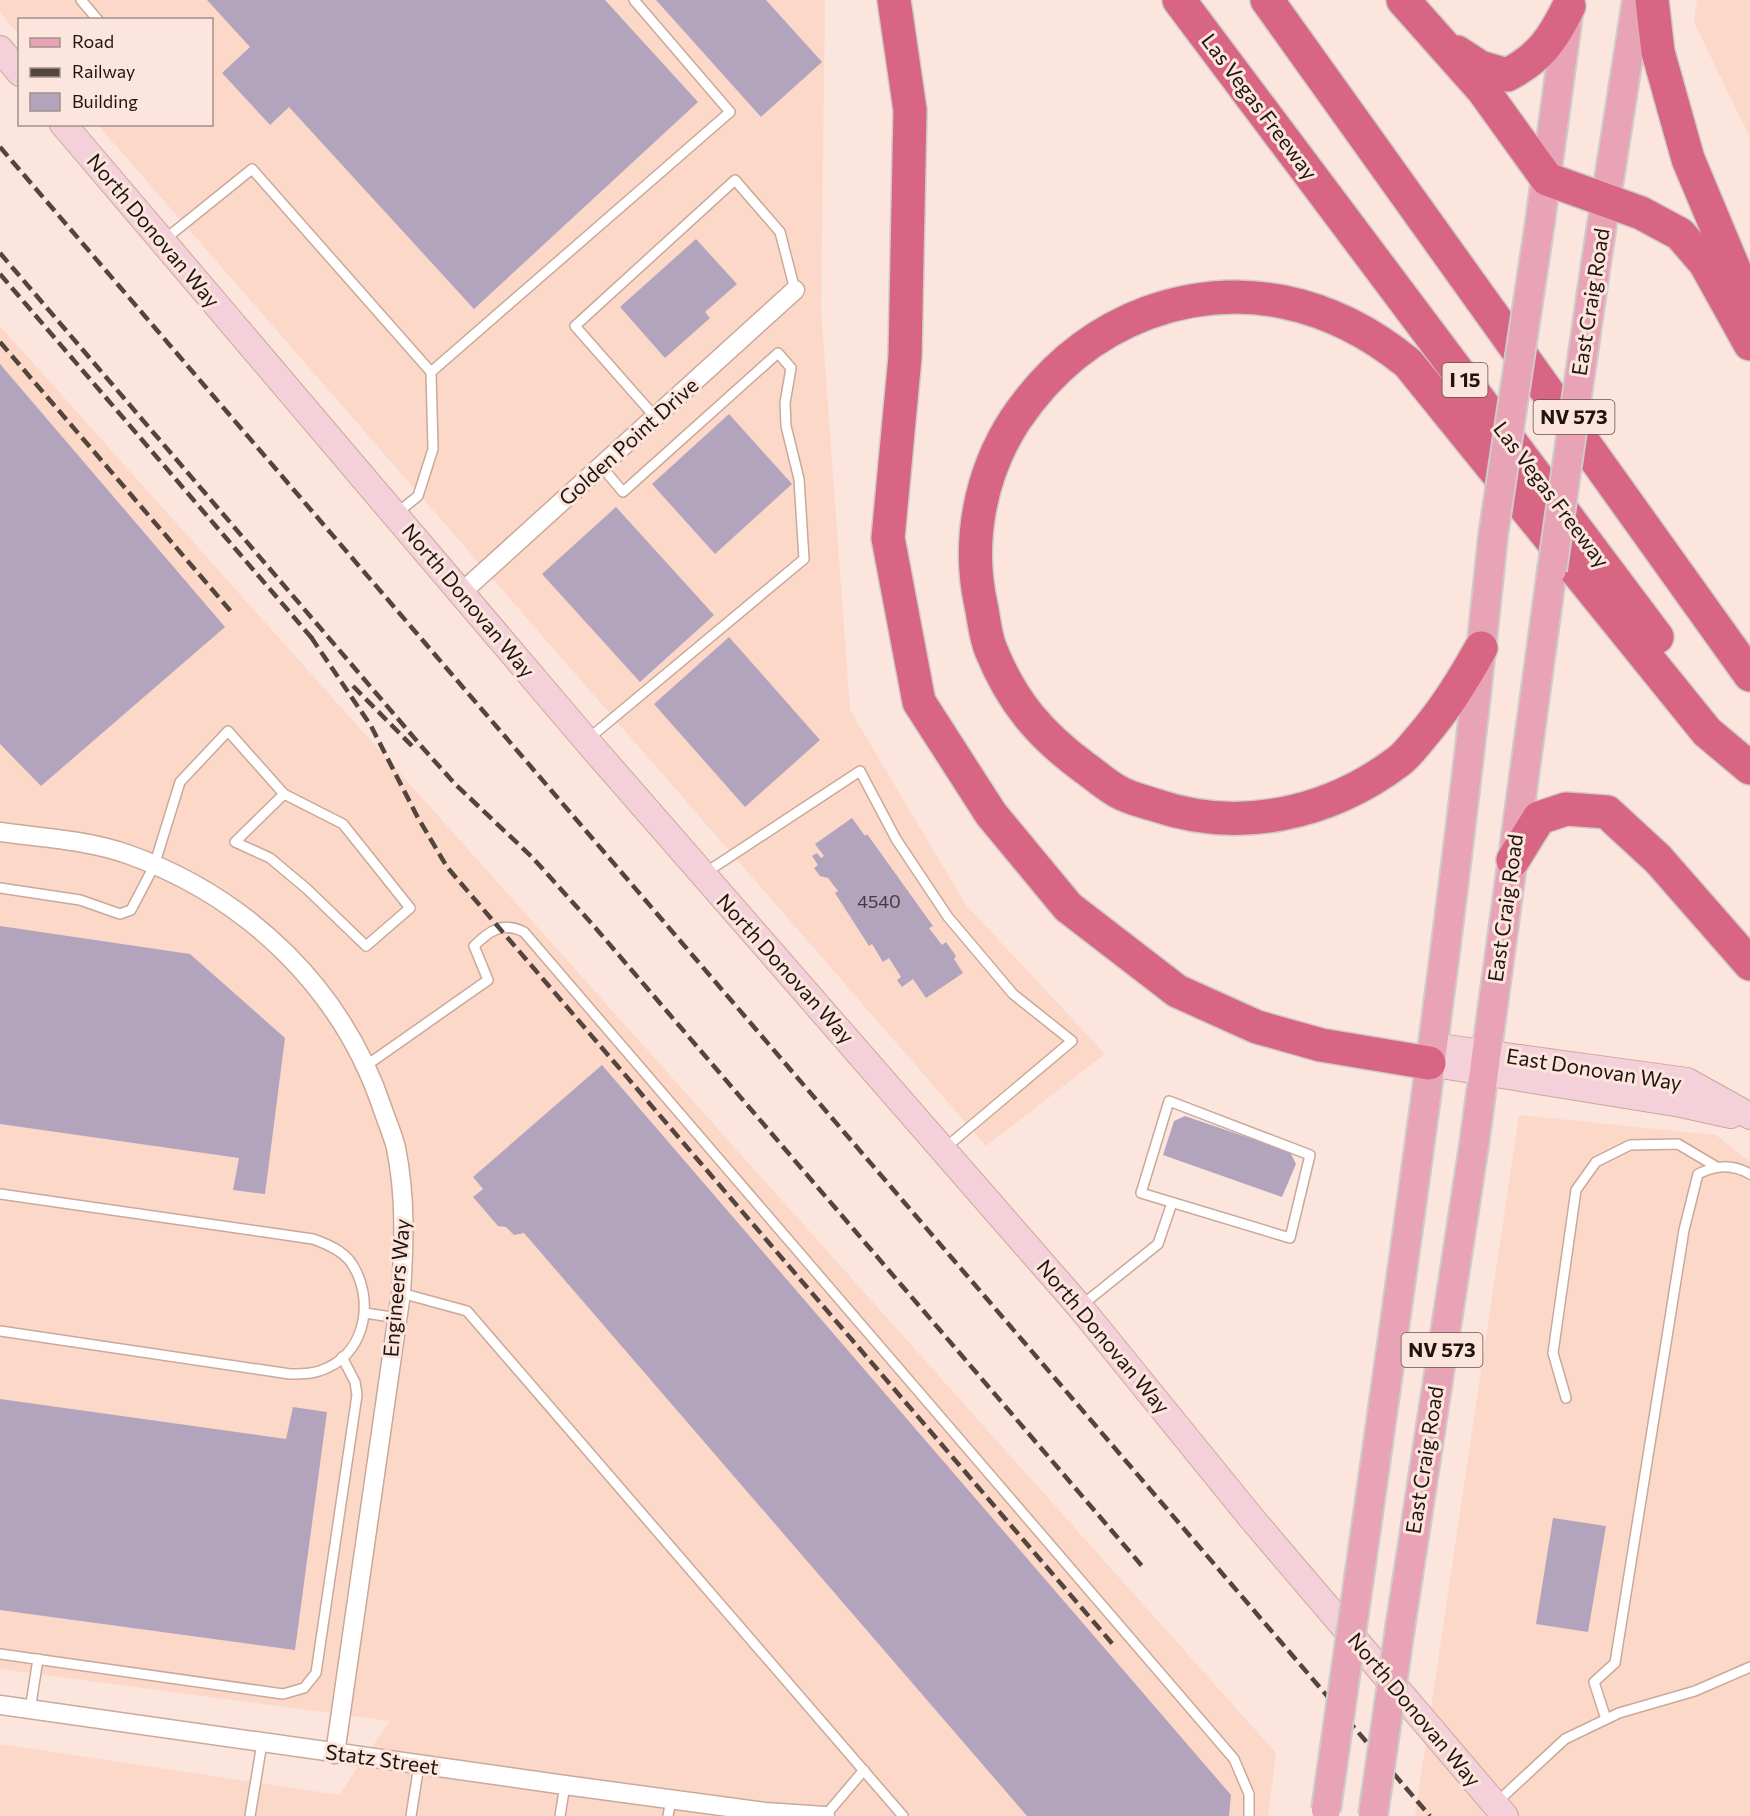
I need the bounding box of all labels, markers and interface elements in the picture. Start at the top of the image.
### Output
legend [18,18,213,126]
street label: Las Vegas Freeway [1197,28,1323,184]
text: Road [72,30,114,52]
text: Railway [72,60,135,82]
text: Building [72,90,138,112]
street label: North Donovan Way [82,148,226,312]
street label: East Craig Road [1566,226,1614,377]
road number: I 15 [1442,363,1488,397]
street label: Golden Point Drive [553,372,703,510]
road number: NV 573 [1534,400,1614,434]
street label: Las Vegas Freeway [1489,416,1615,572]
street label: North Donovan Way [397,518,541,682]
street label: East Craig Road [1482,832,1527,983]
street label: North Donovan Way [712,888,860,1048]
house number: 4540 [857,890,901,912]
street label: East Donovan Way [1505,1042,1684,1095]
street label: Engineers Way [377,1217,414,1358]
street label: North Donovan Way [1032,1254,1176,1418]
road number: NV 573 [1402,1333,1482,1367]
street label: East Craig Road [1400,1384,1448,1535]
street label: North Donovan Way [1343,1627,1487,1791]
street label: Statz Street [324,1738,440,1779]

